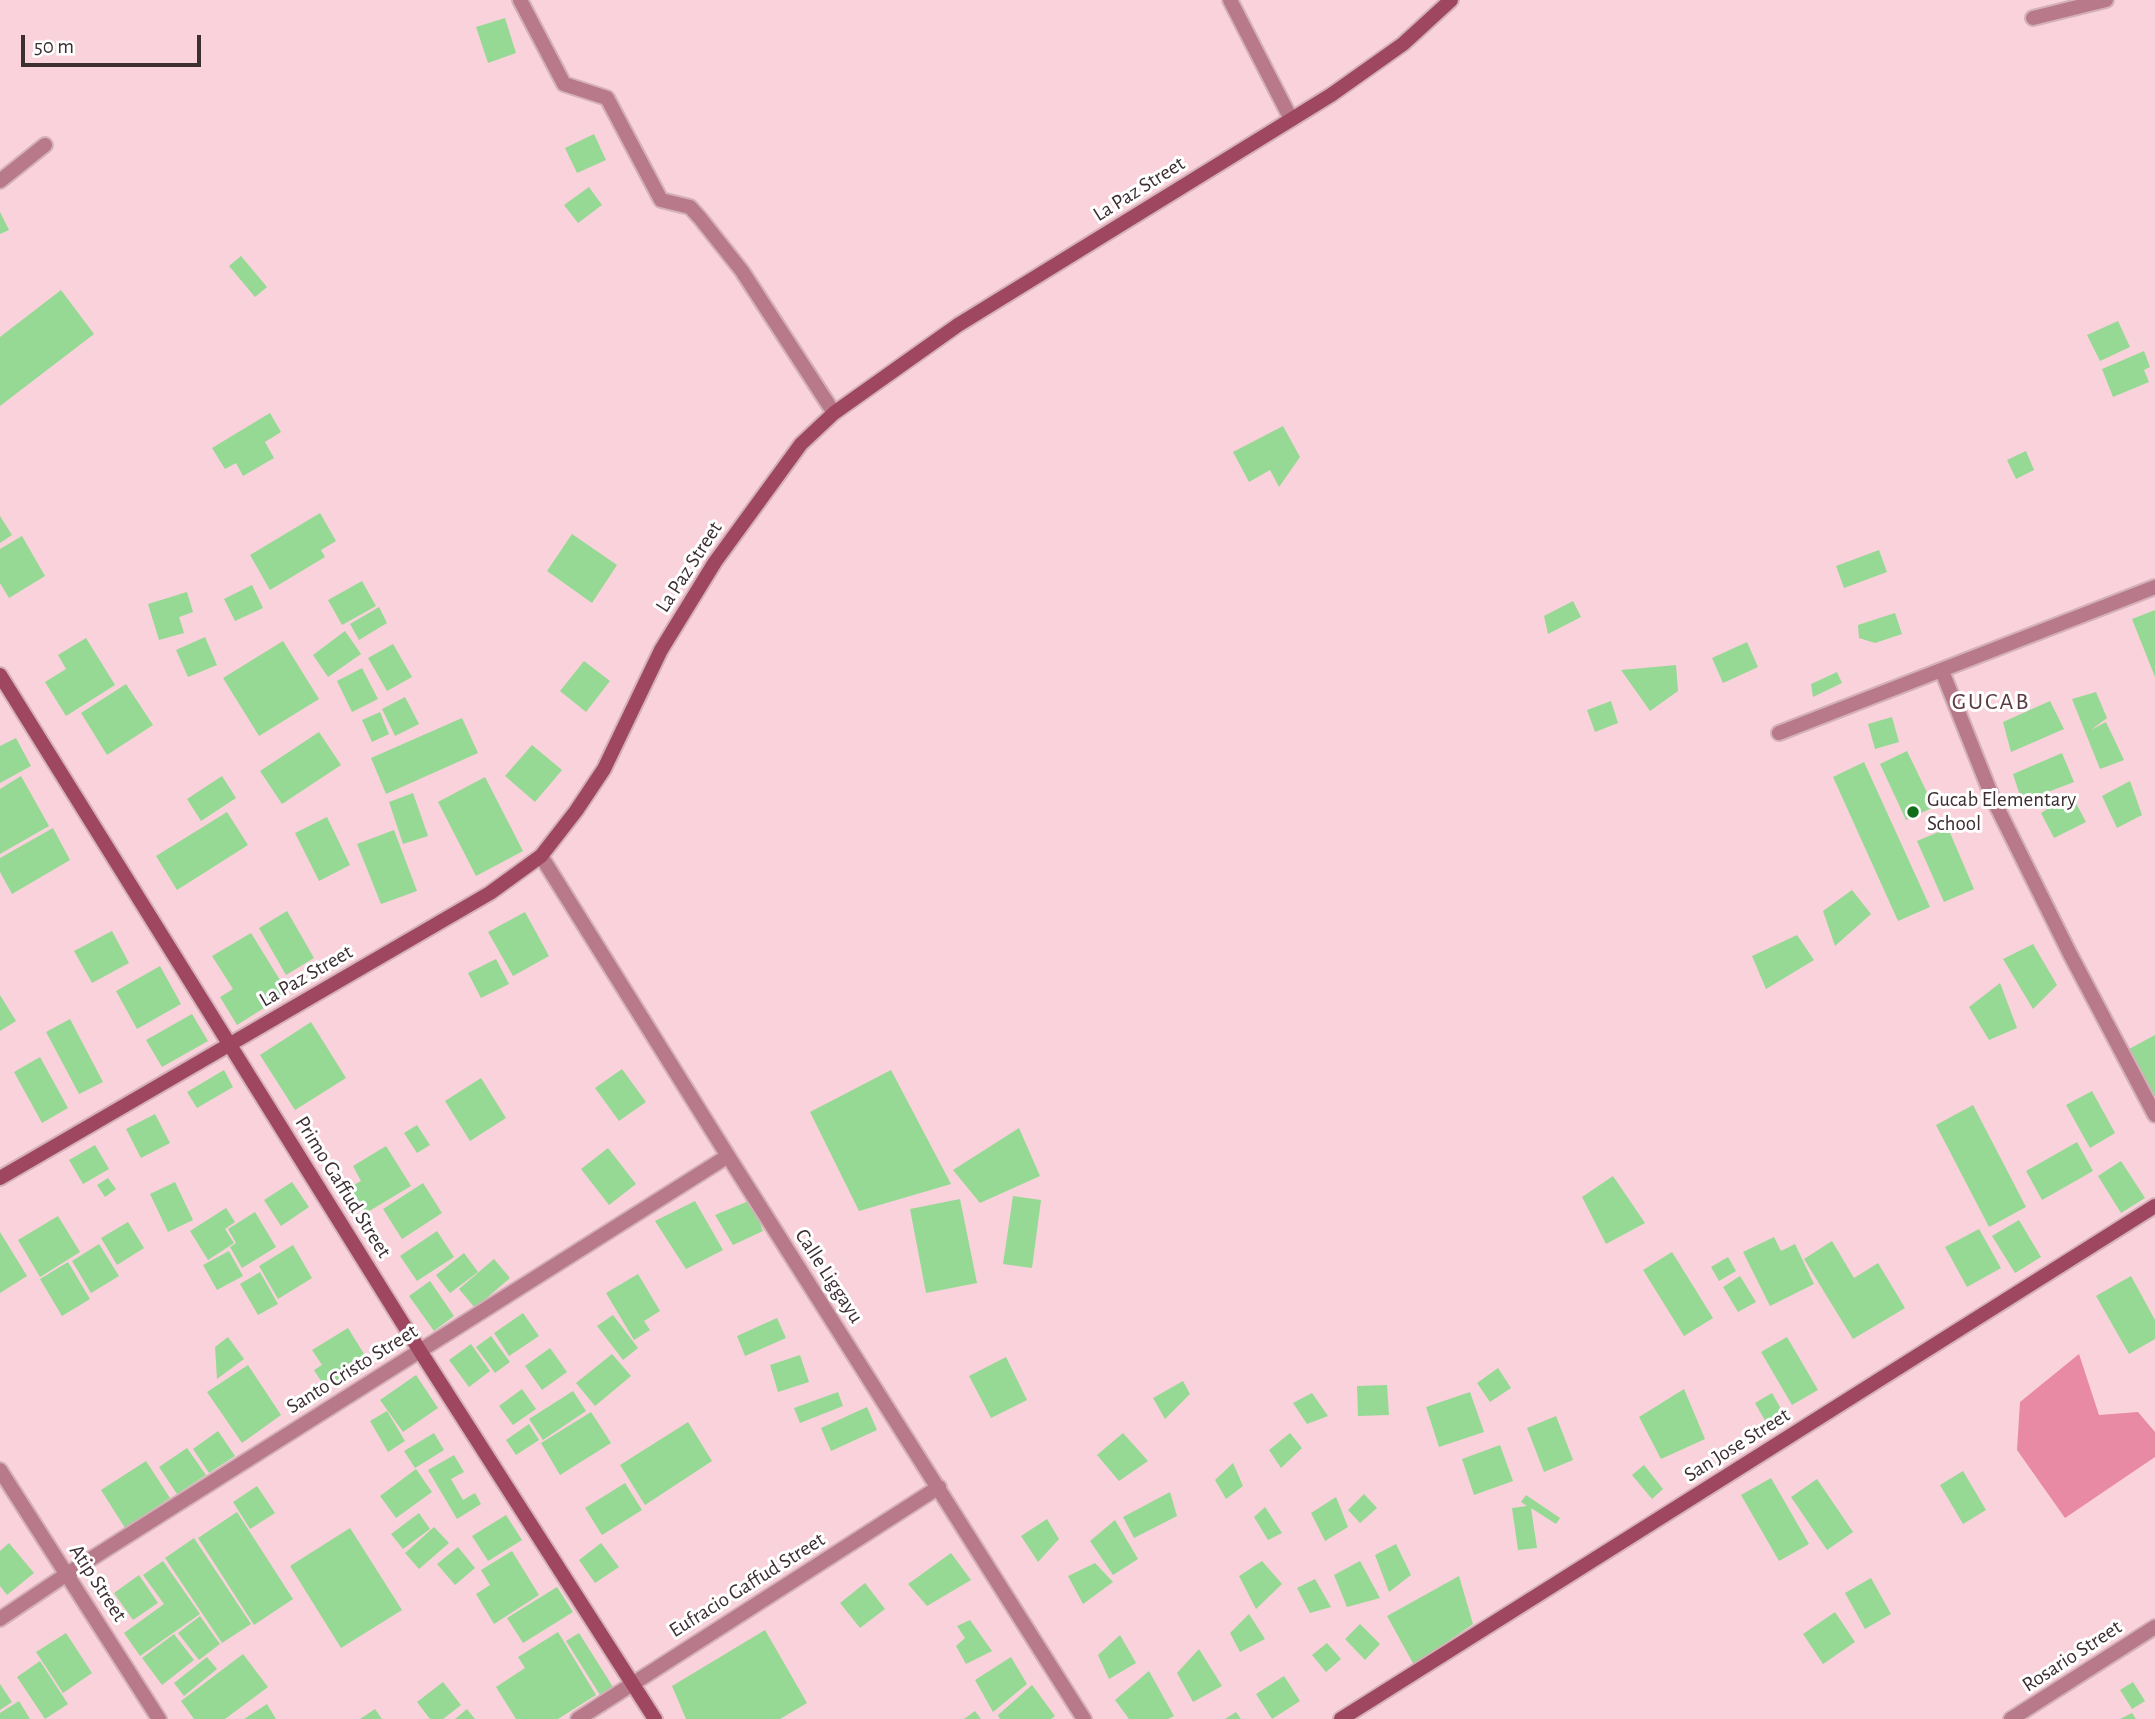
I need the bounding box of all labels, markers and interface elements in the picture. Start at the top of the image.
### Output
scale bar [24,21,205,65]
text: 50 m [34,36,74,57]
street label: La Paz Street [1088,151,1190,227]
street label: La Paz Street [650,517,728,617]
district label: GUCAB [1952,688,2030,716]
place label: Gucab Elementary School [1927,787,2076,837]
marker: Gucab Elementary School [1905,804,1921,820]
street label: La Paz Street [255,939,357,1013]
street label: Primo Gaffud Street [289,1112,397,1262]
street label: Calle Liggayu [789,1224,869,1328]
street label: Santo Cristo Street [282,1319,422,1419]
street label: San Jose Street [1679,1403,1795,1487]
street label: Eufracio Gaffud Street [665,1527,829,1643]
street label: Atip Street [64,1540,132,1626]
street label: Rosario Street [2018,1615,2126,1697]

